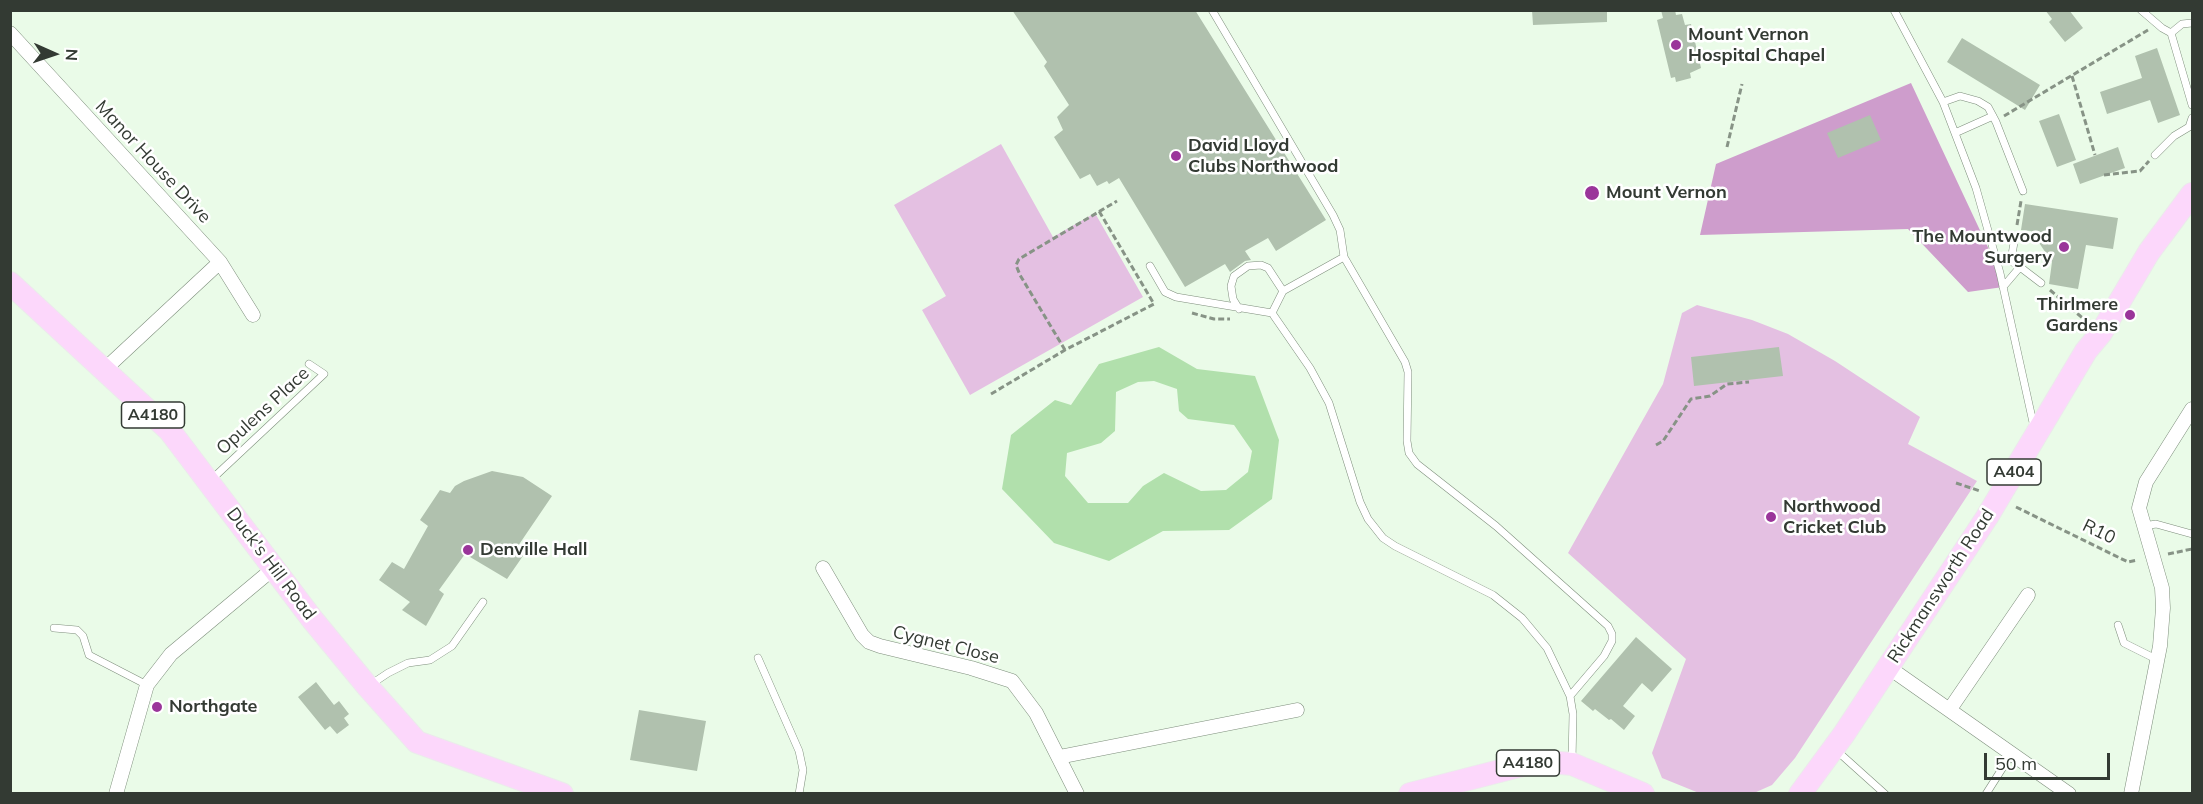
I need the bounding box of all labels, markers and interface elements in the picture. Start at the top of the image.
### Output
north arrow [24,24,84,84]
place label: Mount Vernon Hospital Chapel [1688,24,1825,66]
marker: Mount Vernon Hospital Chapel [1669,38,1683,52]
text: N [62,48,82,62]
street label: Manor House Drive [91,96,215,228]
place label: David Lloyd Clubs Northwood [1188,135,1338,178]
marker: David Lloyd Clubs Northwood [1169,149,1183,163]
place label: Mount Vernon [1606,182,1727,204]
marker: Mount Vernon [1583,184,1601,202]
place label: The Mountwood Surgery [1912,226,2052,268]
marker: The Mountwood Surgery [2057,240,2071,254]
place label: Thirlmere Gardens [2037,294,2118,336]
marker: Thirlmere Gardens [2123,308,2137,322]
street label: Opulens Place [212,363,314,459]
road number: A4180 [122,402,184,428]
road number: A404 [1987,459,2041,485]
place label: Northwood Cricket Club [1783,496,1886,538]
street label: Duck's Hill Road [222,504,320,624]
street label: Rickmansworth Road [1883,505,1999,667]
marker: Northwood Cricket Club [1764,510,1778,524]
street label: R10 [2079,515,2119,549]
place label: Denville Hall [480,539,588,561]
marker: Denville Hall [461,543,475,557]
street label: Cygnet Close [890,621,1002,669]
place label: Northgate [169,696,257,718]
marker: Northgate [150,700,164,714]
scale bar [1987,741,2113,779]
road number: A4180 [1496,750,1559,776]
text: 50 m [1995,752,2037,775]

